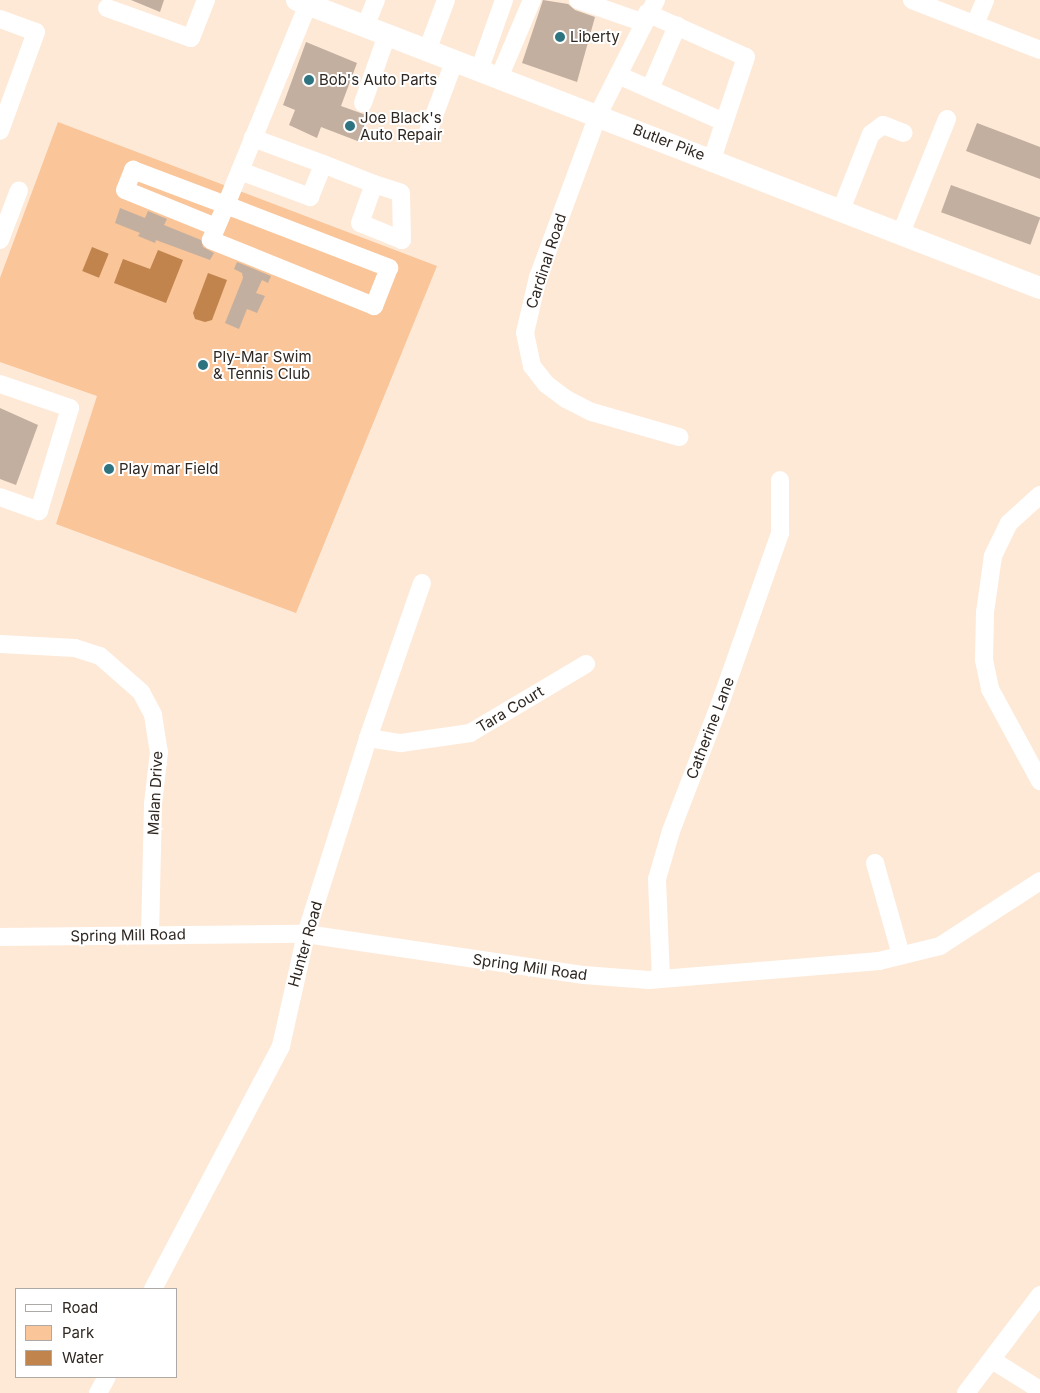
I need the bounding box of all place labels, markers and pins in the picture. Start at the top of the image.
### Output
place label: Liberty [570,28,620,46]
marker: Liberty [554,31,566,43]
place label: Bob's Auto Parts [319,71,437,89]
marker: Bob's Auto Parts [303,74,315,86]
place label: Joe Black's Auto Repair [360,108,442,143]
marker: Joe Black's Auto Repair [344,120,356,132]
place label: Ply-Mar Swim & Tennis Club [213,347,312,382]
marker: Ply-Mar Swim & Tennis Club [197,359,209,371]
place label: Play mar Field [119,460,219,478]
marker: Play mar Field [103,463,115,475]

